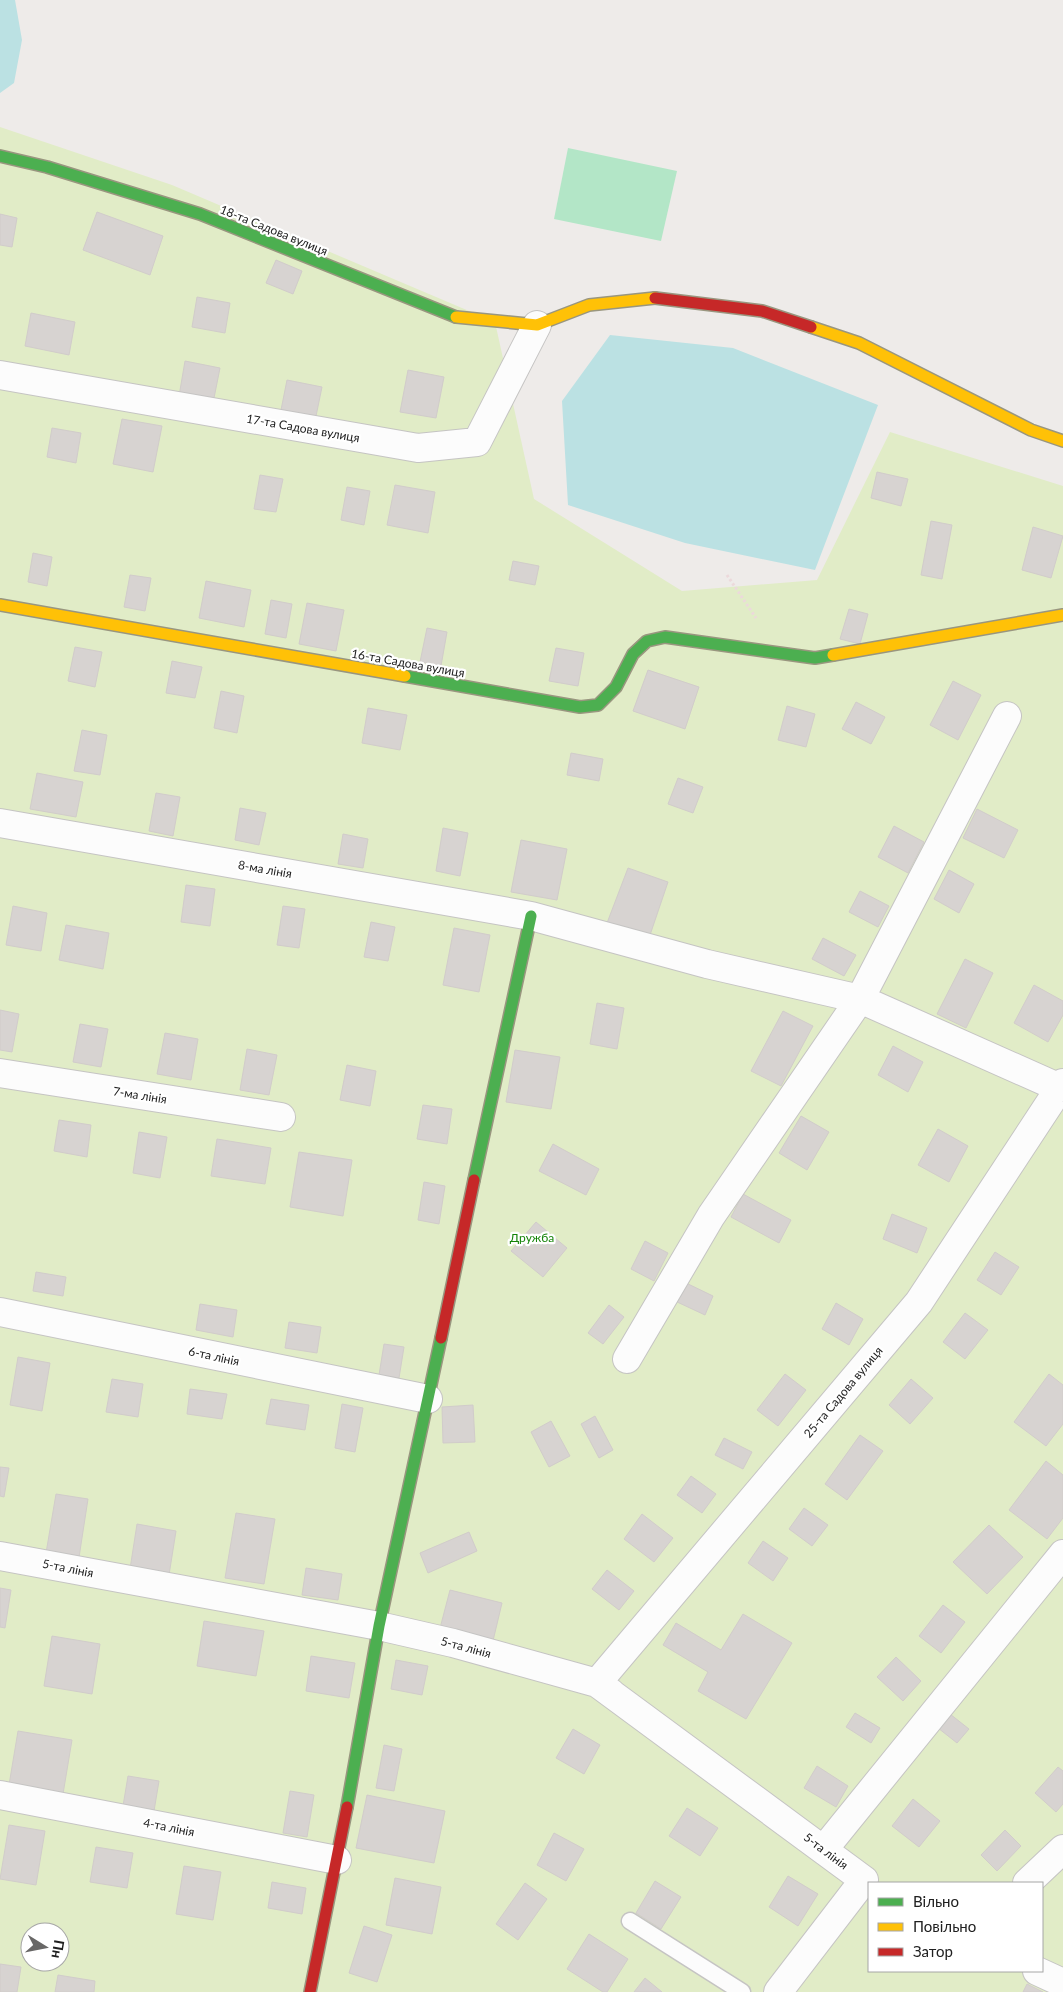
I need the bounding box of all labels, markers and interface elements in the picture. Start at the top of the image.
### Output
street label: 18-та Садова вулиця [218,202,330,258]
street label: 17-та Садова вулиця [245,411,361,445]
street label: 16-та Садова вулиця [350,646,466,680]
street label: 8-ма лінія [237,857,293,881]
street label: 7-ма лінія [112,1083,168,1107]
park label: Дружба [510,1230,554,1245]
street label: 6-та лінія [187,1343,241,1369]
street label: 25-та Садова вулиця [800,1343,886,1441]
street label: 5-та лінія [41,1556,95,1580]
street label: 5-та лінія [439,1633,493,1661]
street label: 4-та лінія [142,1815,196,1839]
street label: 5-та лінія [801,1829,851,1873]
legend [868,1882,1043,1972]
text: Вільно [913,1892,959,1910]
text: Повільно [913,1917,976,1935]
north arrow [20,1922,70,1972]
text: Пн [48,1939,68,1960]
text: Затор [913,1942,953,1960]

